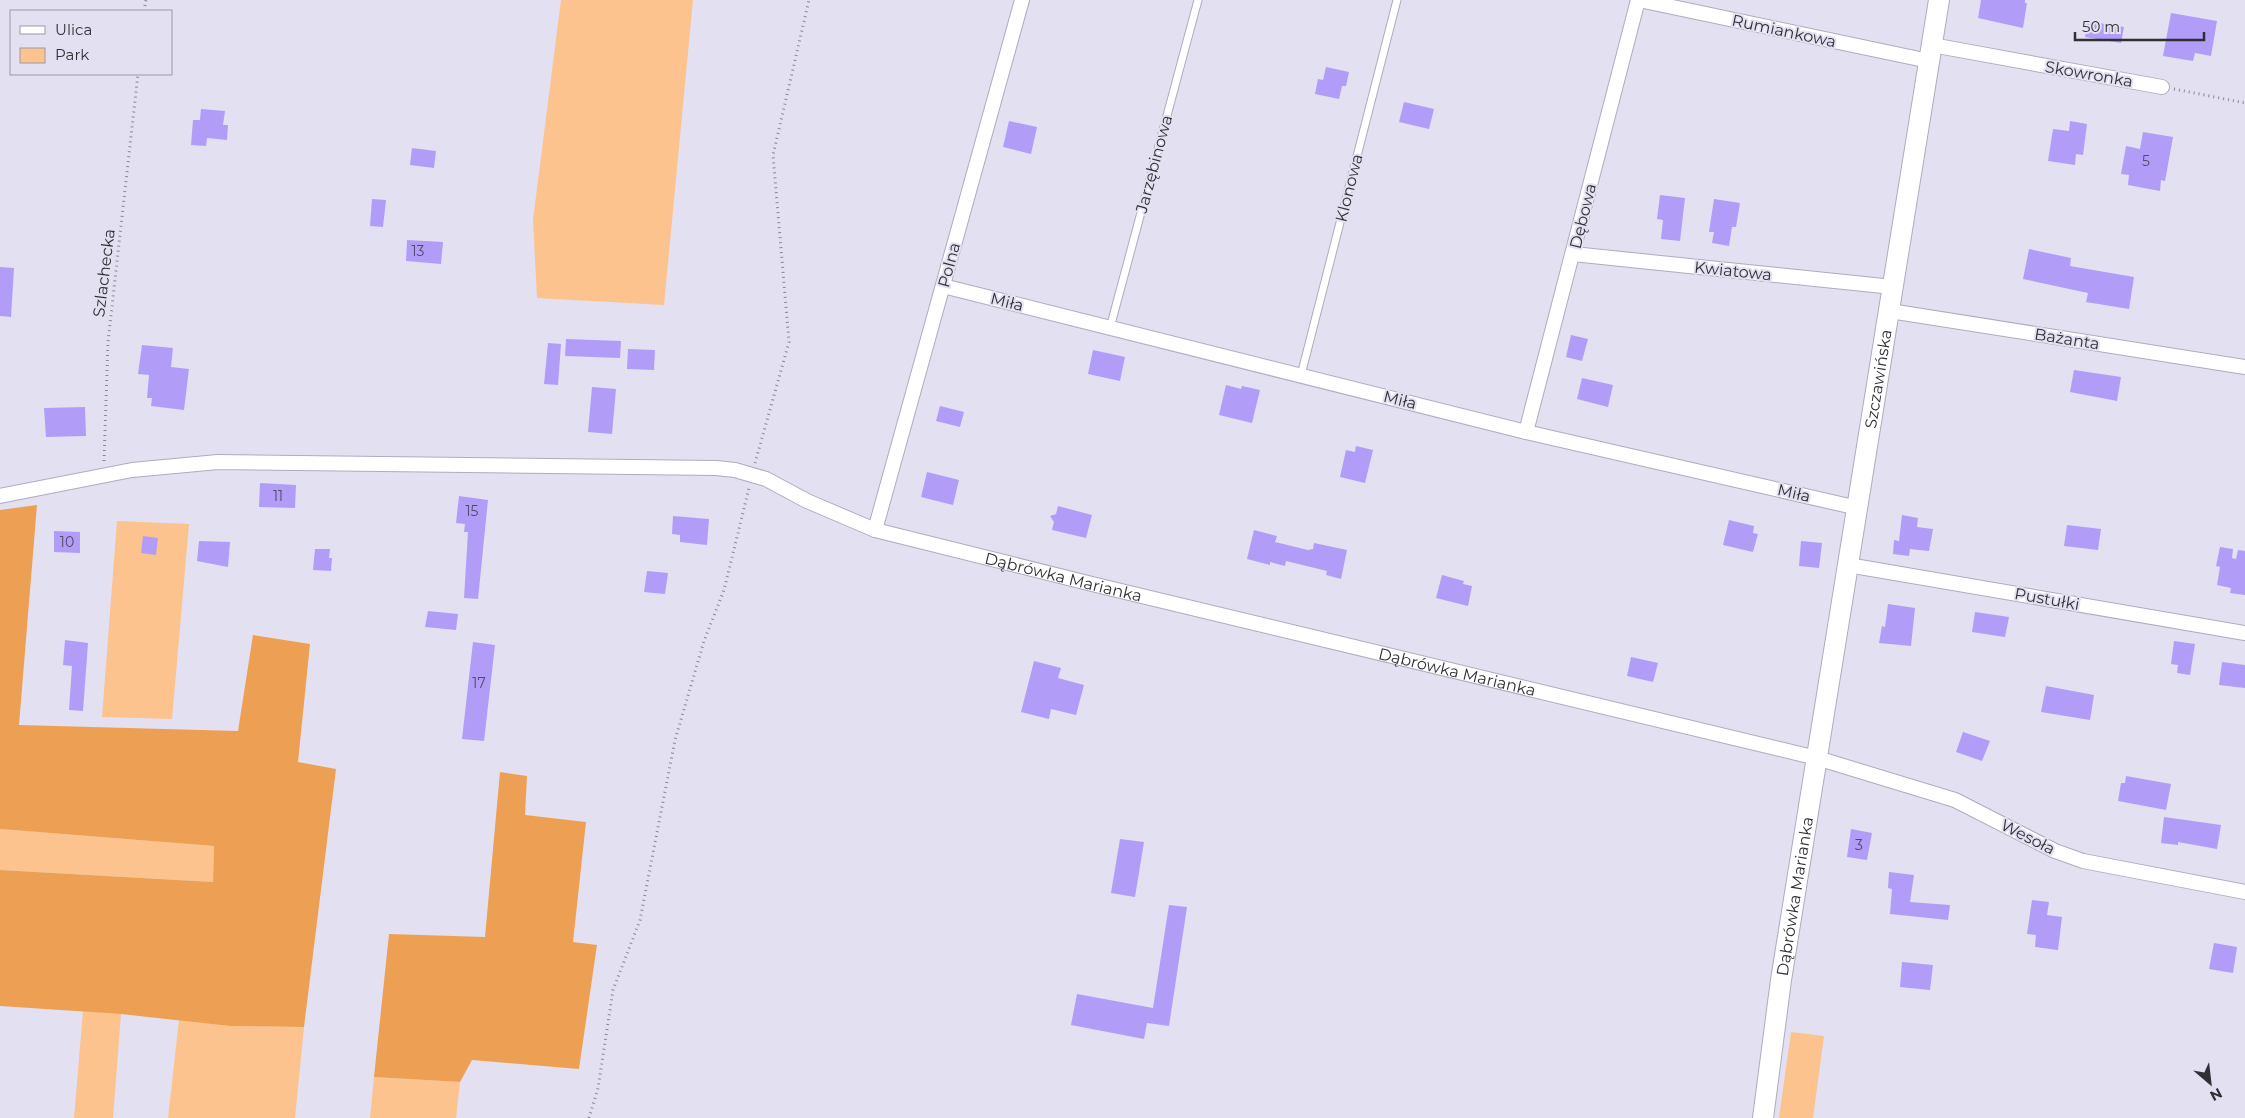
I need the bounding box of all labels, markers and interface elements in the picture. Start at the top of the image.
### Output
legend [10,10,172,75]
scale bar [2075,10,2204,42]
street label: Rumiankowa [1730,11,1838,51]
text: 50 m [2082,17,2120,36]
text: Ulica [55,20,92,39]
text: Park [55,45,89,64]
street label: Skowronka [2044,57,2134,91]
street label: Jarzębinowa [1132,113,1176,216]
street label: Klonowa [1331,152,1367,224]
house number: 5 [2142,152,2150,170]
street label: Dębowa [1566,181,1600,251]
street label: Szlachecka [89,228,119,318]
street label: Polna [934,240,964,290]
house number: 13 [412,242,425,260]
street label: Kwiatowa [1693,257,1773,285]
street label: Miła [988,289,1026,315]
street label: Bażanta [2033,324,2101,354]
street label: Szczawińska [1861,328,1895,430]
street label: Miła [1381,387,1419,413]
street label: Miła [1776,480,1812,506]
house number: 11 [273,487,283,505]
house number: 15 [466,502,479,520]
house number: 10 [60,533,74,551]
street label: Dąbrówka Marianka [983,548,1144,605]
street label: Pustułki [2013,584,2081,614]
street label: Dąbrówka Marianka [1377,644,1538,700]
house number: 17 [472,674,486,692]
street label: Dąbrówka Marianka [1772,815,1817,977]
street label: Wesoła [1998,815,2058,859]
house number: 3 [1855,836,1863,854]
north arrow [2185,1058,2235,1108]
text: N [2207,1084,2225,1105]

